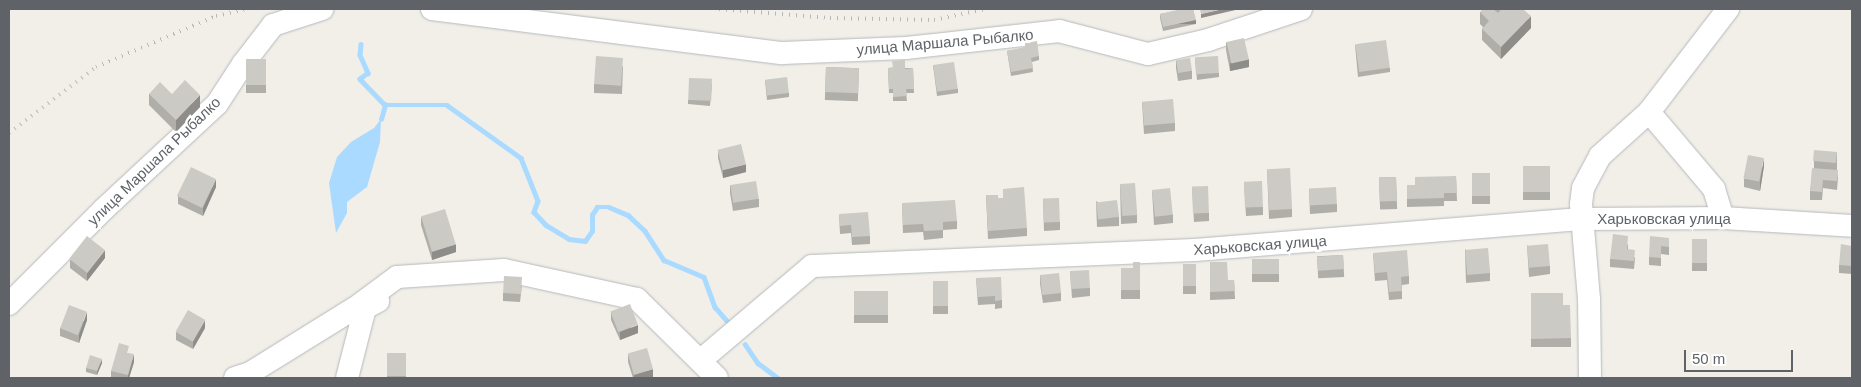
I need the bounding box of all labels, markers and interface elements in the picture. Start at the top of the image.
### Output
street label: улица Маршала Рыбалко [856,25,1034,59]
street label: улица Маршала Рыбалко [84,93,224,229]
street label: Харьковская улица [1597,210,1731,228]
street label: Харьковская улица [1193,231,1327,259]
scale bar [1686,340,1795,372]
text: 50 m [1692,350,1725,367]

